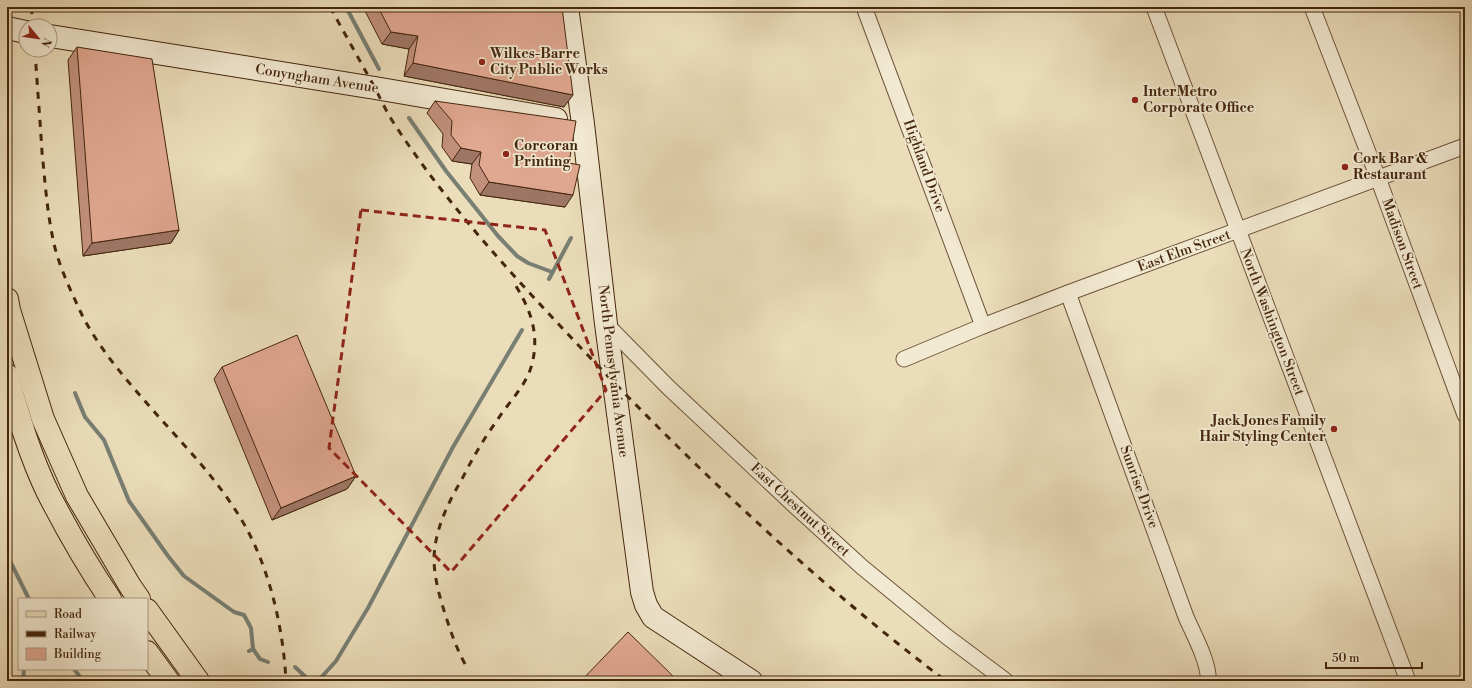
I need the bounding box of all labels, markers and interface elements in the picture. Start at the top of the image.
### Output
north arrow [18,18,58,58]
text: N [37,35,54,50]
place label: Wilkes-Barre City Public Works [489,45,608,79]
marker: Wilkes-Barre City Public Works [477,57,487,67]
street label: Conyngham Avenue [254,60,380,98]
place label: InterMetro Corporate Office [1143,83,1255,117]
marker: InterMetro Corporate Office [1130,95,1140,105]
street label: Highland Drive [899,117,949,215]
place label: Corcoran Printing [514,137,578,171]
marker: Corcoran Printing [501,149,511,159]
place label: Cork Bar & Restaurant [1353,150,1428,184]
marker: Cork Bar & Restaurant [1340,162,1350,172]
street label: Madison Street [1377,196,1427,292]
street label: East Elm Street [1135,226,1233,276]
street label: North Washington Street [1236,246,1308,398]
street label: North Pennsylvania Avenue [593,284,633,458]
place label: Jack Jones Family Hair Styling Center [1200,412,1327,446]
marker: Jack Jones Family Hair Styling Center [1329,424,1339,434]
street label: Sunrise Drive [1116,443,1162,531]
street label: East Chestnut Street [747,459,853,561]
legend [18,598,148,670]
text: Road [54,607,82,622]
text: Railway [54,627,96,642]
scale bar [1326,644,1422,670]
text: Building [53,647,102,662]
text: 50 m [1332,651,1360,666]

